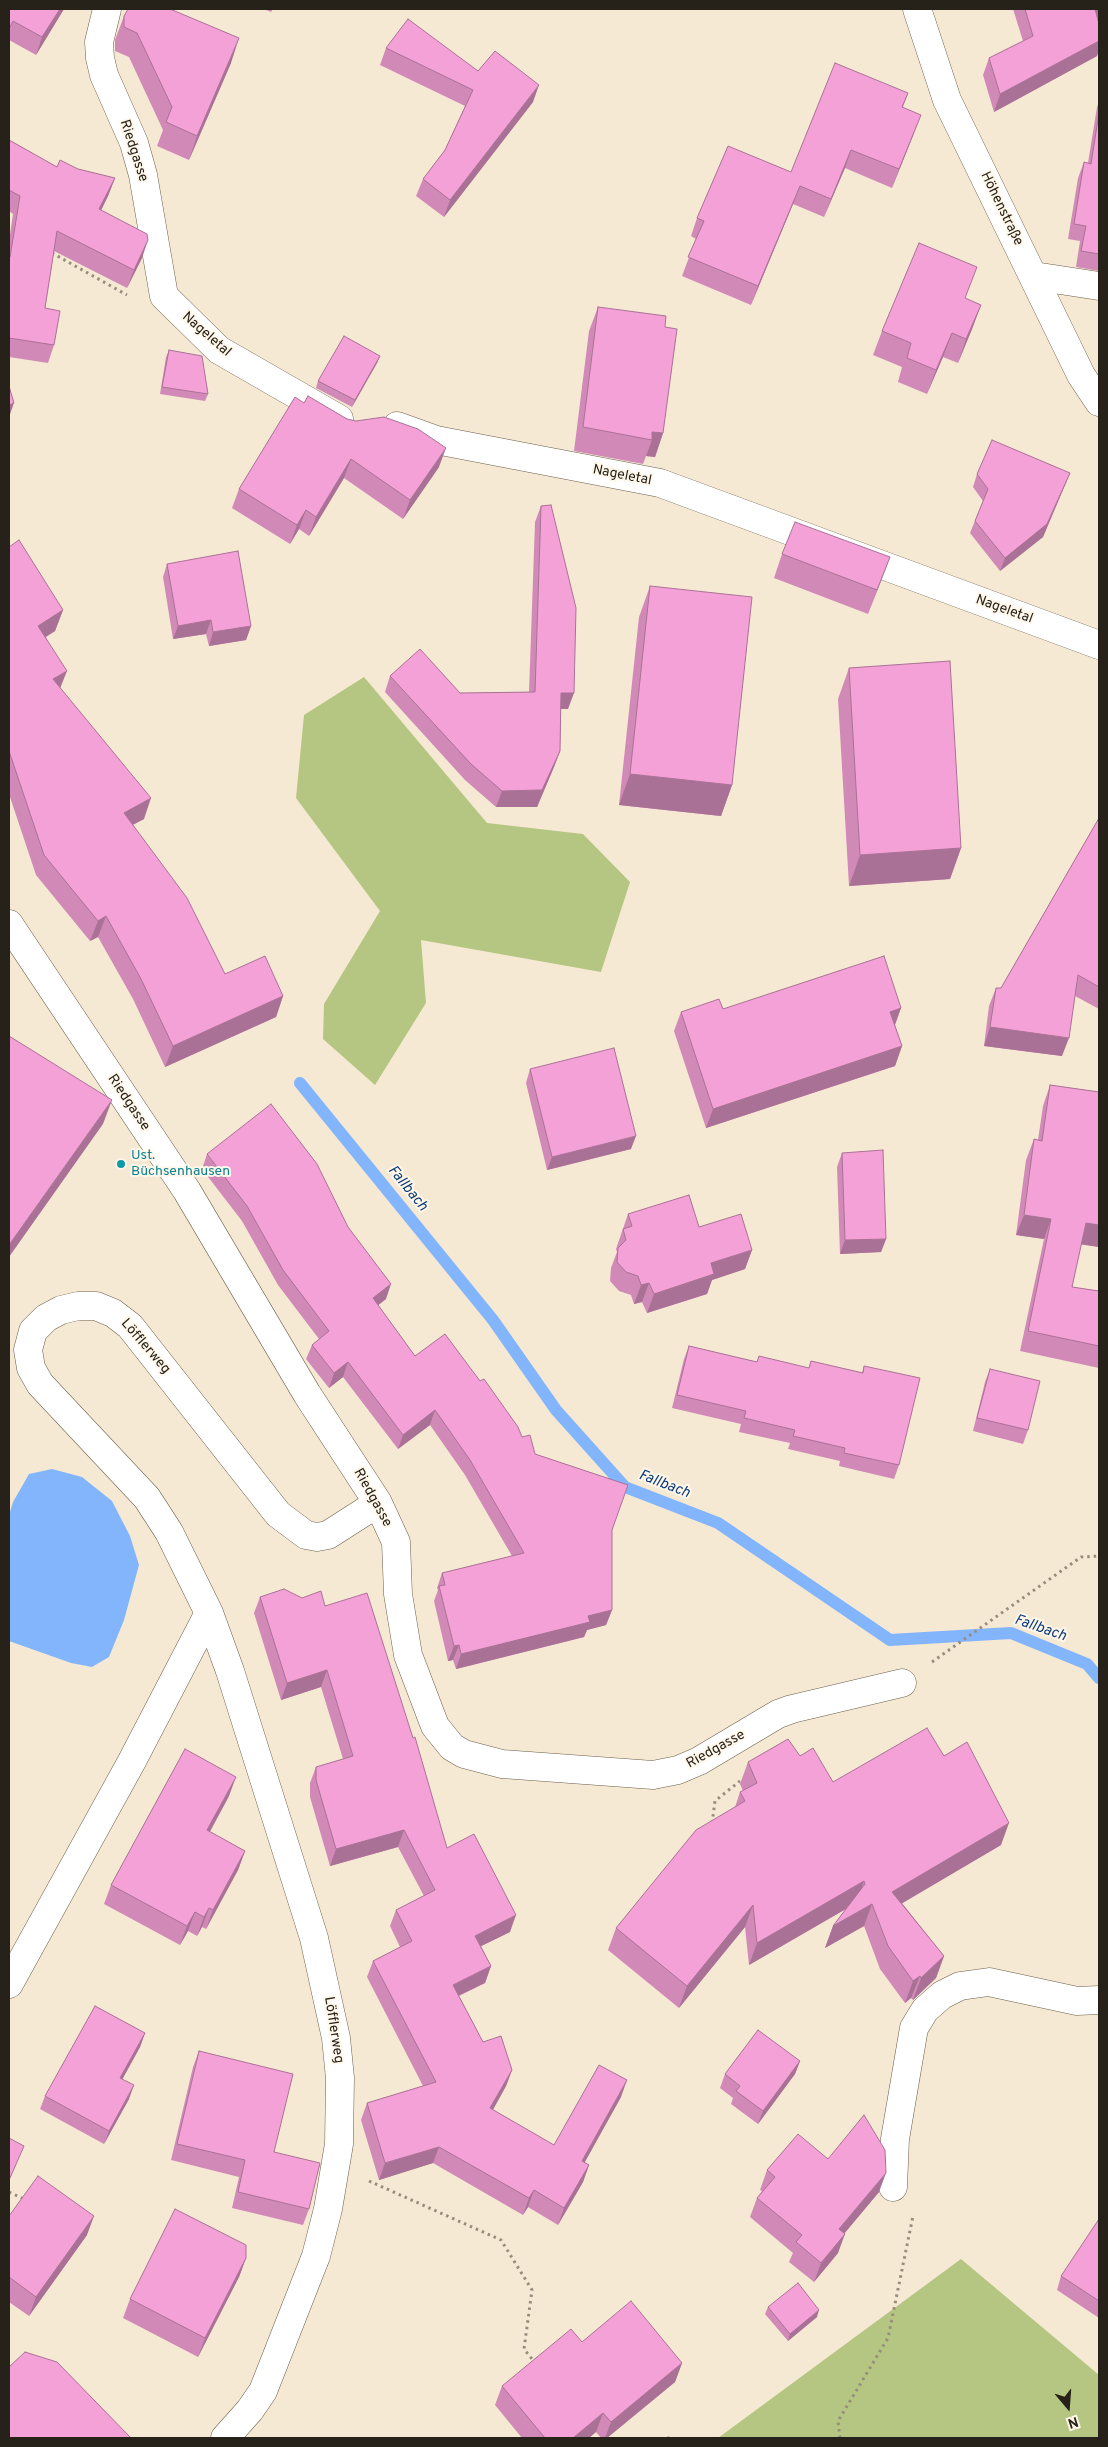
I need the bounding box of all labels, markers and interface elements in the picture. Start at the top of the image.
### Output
street label: Riedgasse [115,118,151,184]
street label: Höhenstraße [976,169,1026,249]
street label: Nageletal [178,309,234,361]
street label: Nageletal [591,462,653,490]
street label: Nageletal [973,592,1035,628]
street label: Riedgasse [103,1072,153,1134]
place label: Ust. Büchsenhausen [131,1148,230,1180]
marker: Ust. Büchsenhausen [115,1158,127,1170]
water label: Fallbach [383,1163,431,1215]
street label: Löfflerweg [117,1316,173,1378]
street label: Riedgasse [349,1466,395,1530]
water label: Fallbach [636,1467,692,1503]
water label: Fallbach [1012,1612,1068,1646]
street label: Riedgasse [684,1727,748,1773]
street label: Löfflerweg [319,1995,347,2065]
north arrow [1043,2382,1093,2432]
text: N [1065,2412,1080,2431]

